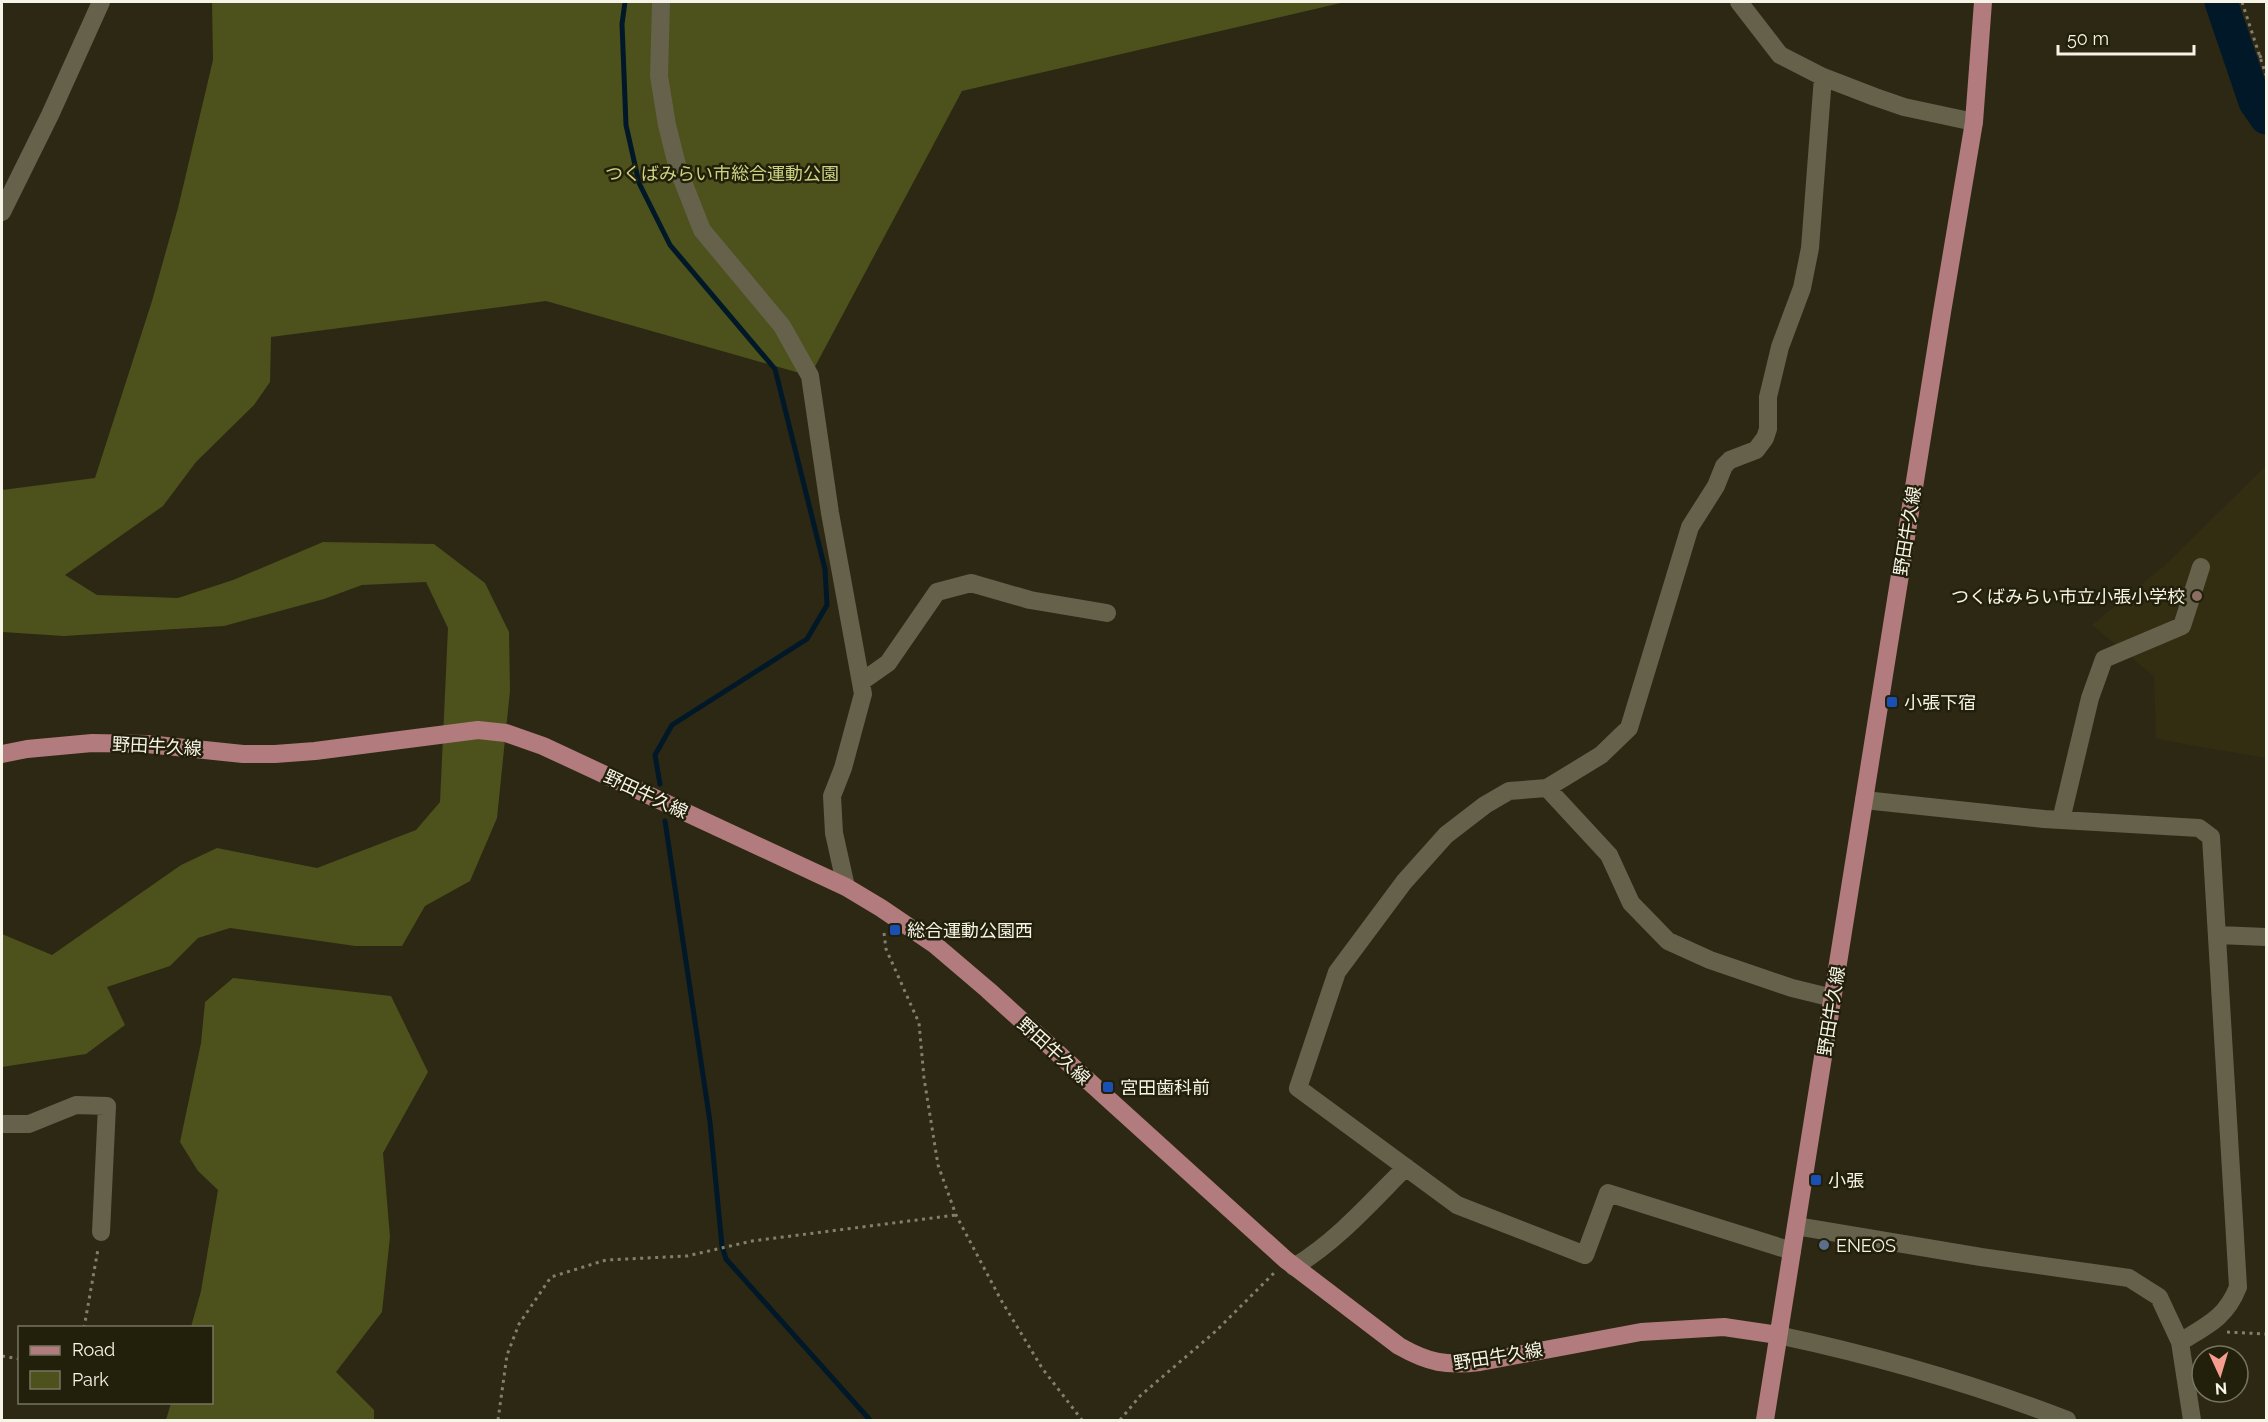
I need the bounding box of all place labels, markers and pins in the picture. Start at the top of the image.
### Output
place label: つくばみらい市立小張小学校 [1951,586,2185,607]
marker: つくばみらい市立小張小学校 [2190,589,2204,603]
place label: 小張下宿 [1904,692,1976,713]
marker: 小張下宿 [1885,695,1899,709]
place label: 総合運動公園西 [907,920,1033,941]
marker: 総合運動公園西 [888,923,902,937]
place label: 宮田歯科前 [1120,1077,1210,1098]
marker: 宮田歯科前 [1101,1080,1115,1094]
place label: 小張 [1828,1170,1864,1191]
marker: 小張 [1809,1173,1823,1187]
place label: ENEOS [1836,1235,1896,1256]
marker: ENEOS [1817,1238,1831,1252]

